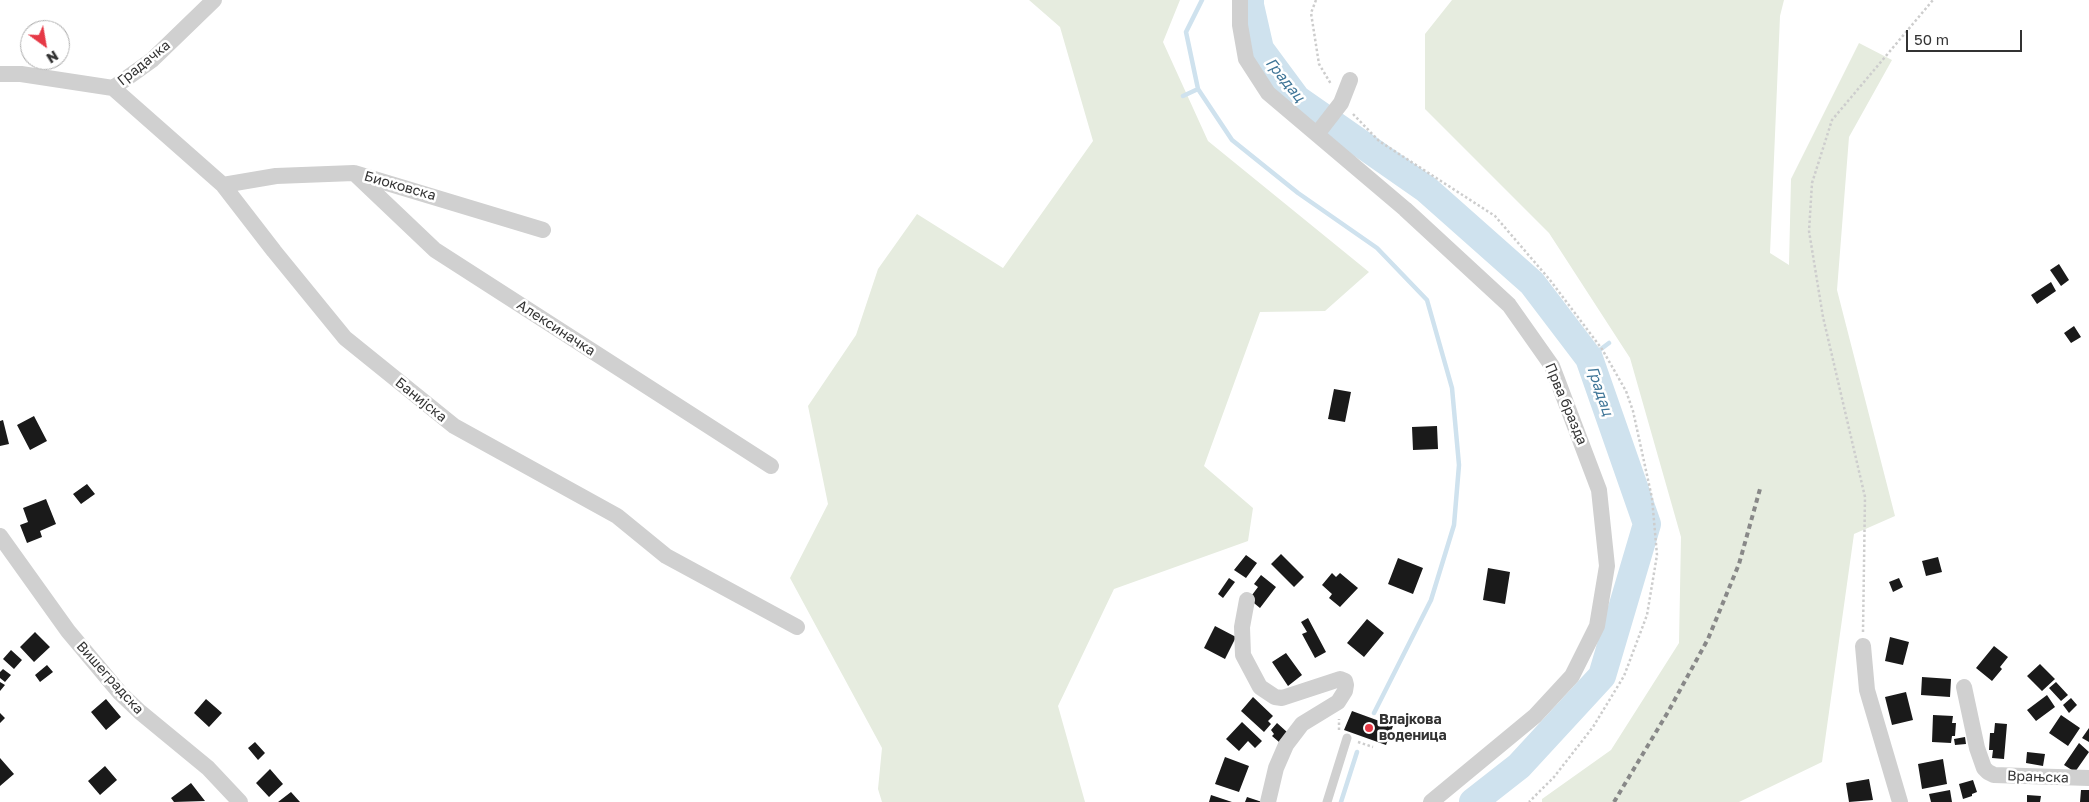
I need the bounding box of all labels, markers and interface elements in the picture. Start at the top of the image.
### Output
north arrow [20,20,70,70]
scale bar [1909,20,2025,52]
text: 50 m [1914,30,1949,48]
street label: Градачка [114,37,174,89]
text: N [44,47,62,67]
water label: Градац [1262,54,1308,106]
street label: Биоковска [362,168,438,204]
street label: Алексиначка [514,296,598,360]
street label: Прва бразда [1541,361,1591,447]
water label: Градац [1583,364,1617,418]
street label: Банијска [392,374,450,426]
street label: Вишеградска [73,638,147,718]
place label: Влајкова воденица [1379,712,1446,744]
marker: Влајкова воденица [1363,722,1375,734]
street label: Врањска [2007,768,2069,786]

